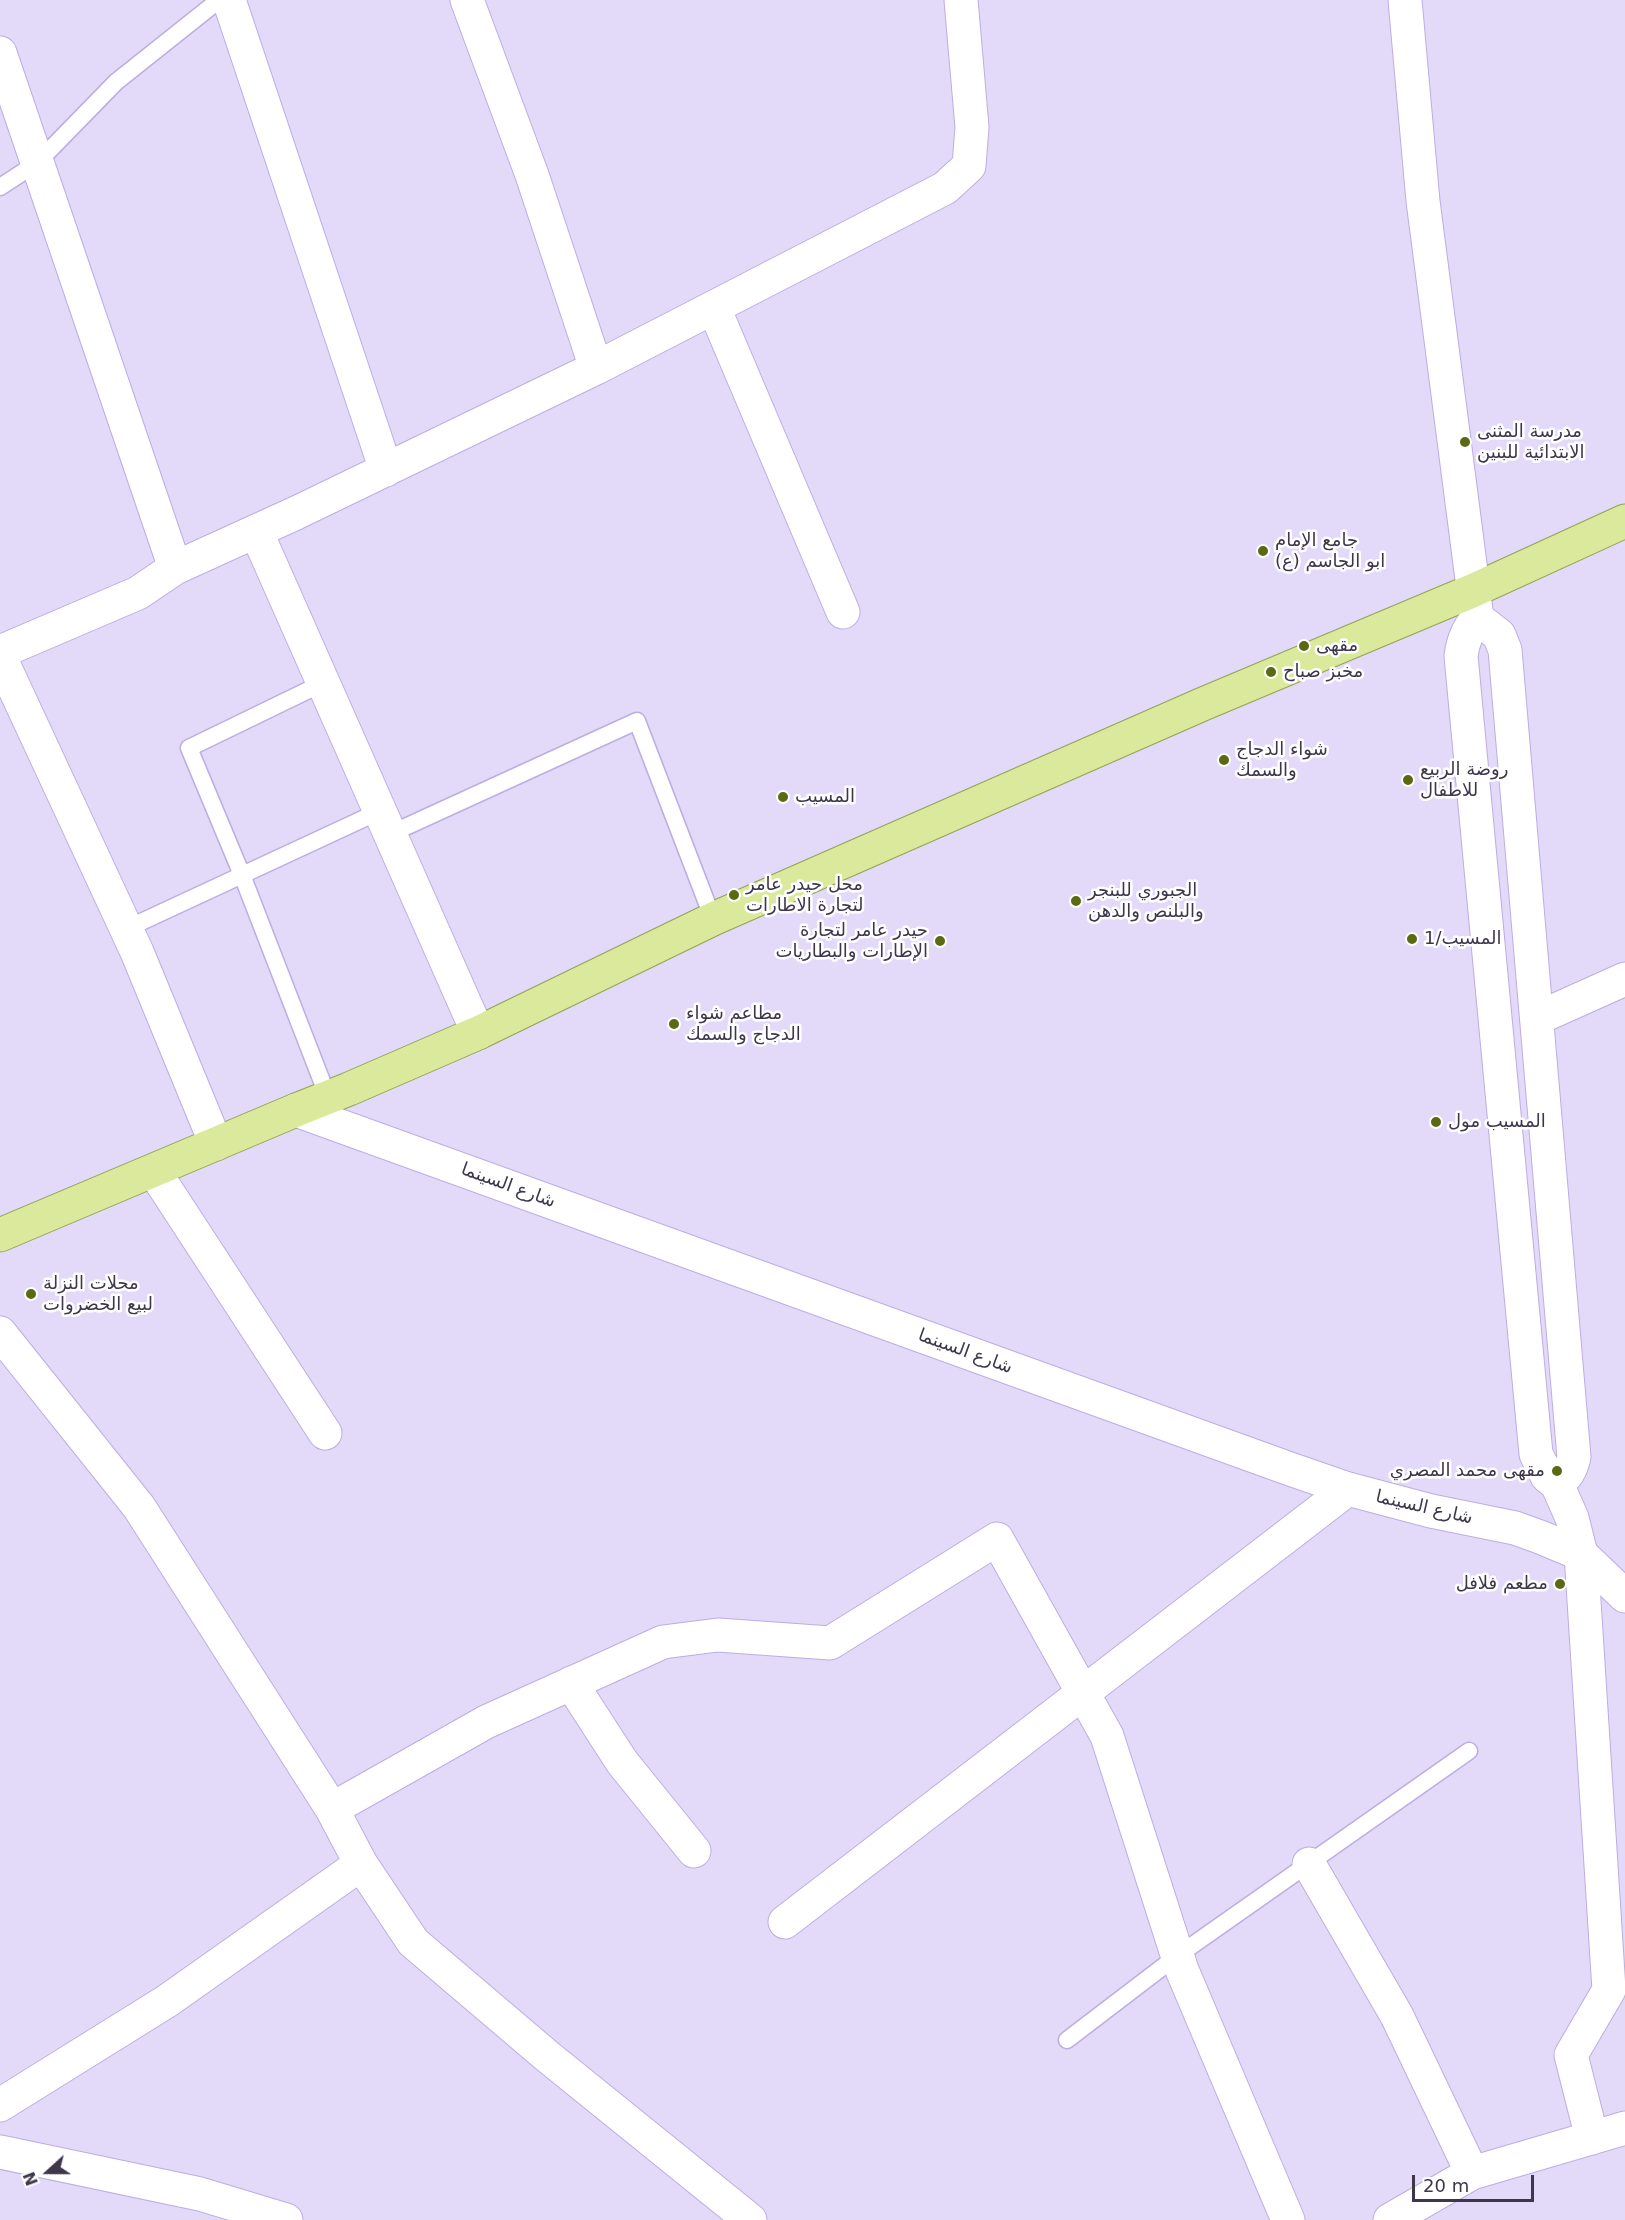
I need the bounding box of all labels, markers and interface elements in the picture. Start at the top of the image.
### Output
place label: مدرسة المثنى الابتدائية للبنين [1477,421,1584,464]
marker: مدرسة المثنى الابتدائية للبنين [1458,435,1472,449]
place label: جامع الإمام ابو الجاسم (ع) [1275,530,1385,572]
marker: جامع الإمام ابو الجاسم (ع) [1256,544,1270,558]
place label: مقهى [1316,635,1358,657]
marker: مقهى [1297,639,1311,653]
place label: مخبز صباح [1283,661,1363,683]
marker: مخبز صباح [1264,665,1278,679]
place label: شواء الدجاج والسمك [1236,739,1328,782]
marker: شواء الدجاج والسمك [1217,753,1231,767]
place label: روضة الربيع للاطفال [1420,759,1508,802]
marker: روضة الربيع للاطفال [1401,773,1415,787]
place label: المسيب [795,786,855,808]
marker: المسيب [776,790,790,804]
place label: محل حيدر عامر لتجارة الاطارات [746,874,864,916]
place label: الجبوري للبنجر والبلنص والدهن [1088,880,1204,922]
marker: محل حيدر عامر لتجارة الاطارات [727,888,741,902]
marker: الجبوري للبنجر والبلنص والدهن [1069,894,1083,908]
place label: حيدر عامر لتجارة الإطارات والبطاريات [776,920,928,962]
place label: المسيب/1 [1424,928,1502,950]
marker: المسيب/1 [1405,932,1419,946]
marker: حيدر عامر لتجارة الإطارات والبطاريات [933,934,947,948]
place label: مطاعم شواء الدجاج والسمك [686,1003,801,1046]
marker: مطاعم شواء الدجاج والسمك [667,1017,681,1031]
place label: المسيب مول [1448,1111,1546,1133]
marker: المسيب مول [1429,1115,1443,1129]
street label: شارع السينما [458,1159,558,1213]
place label: محلات النزلة لبيع الخضروات [43,1273,153,1316]
marker: محلات النزلة لبيع الخضروات [24,1287,38,1301]
street label: شارع السينما [915,1325,1015,1379]
place label: مقهى محمد المصري [1390,1460,1545,1482]
marker: مقهى محمد المصري [1550,1464,1564,1478]
street label: شارع السينما [1373,1486,1475,1530]
place label: مطعم فلافل [1456,1573,1548,1595]
marker: مطعم فلافل [1553,1577,1567,1591]
north arrow [18,2142,78,2202]
scale bar [1415,2163,1536,2201]
text: N [19,2169,42,2188]
text: 20 m [1423,2175,1469,2196]

